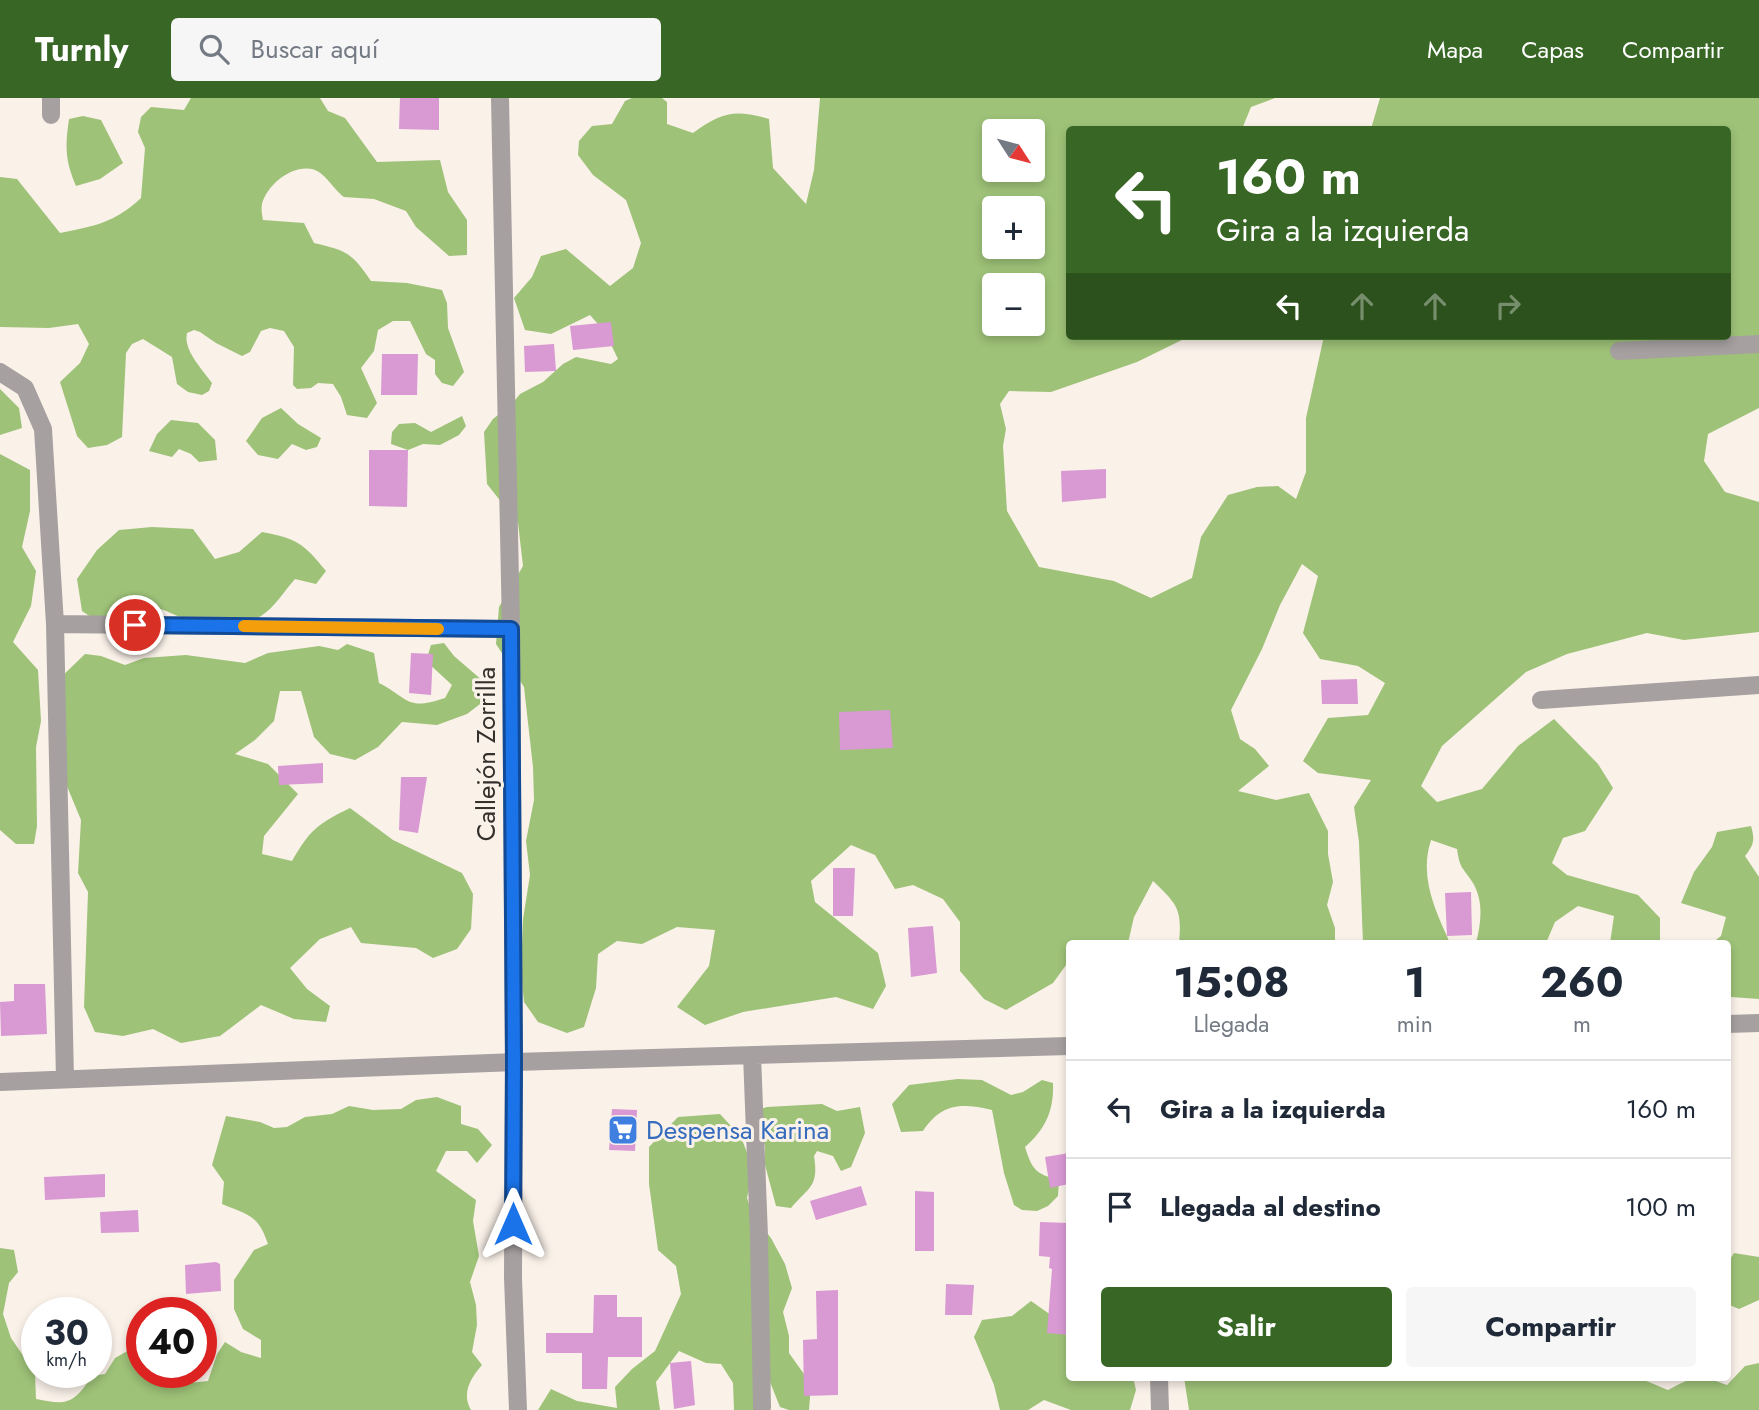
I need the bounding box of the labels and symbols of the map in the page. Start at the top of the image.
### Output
north arrow [982,119,1045,182]
pin [105,595,165,655]
street label: Callejón Zorrilla [467,667,505,841]
place label: Despensa Karina [646,1111,829,1149]
supermarket icon: Despensa Karina [606,1113,640,1147]
position arrow [476,1187,550,1261]
speed limit sign: 40 [126,1297,217,1388]

